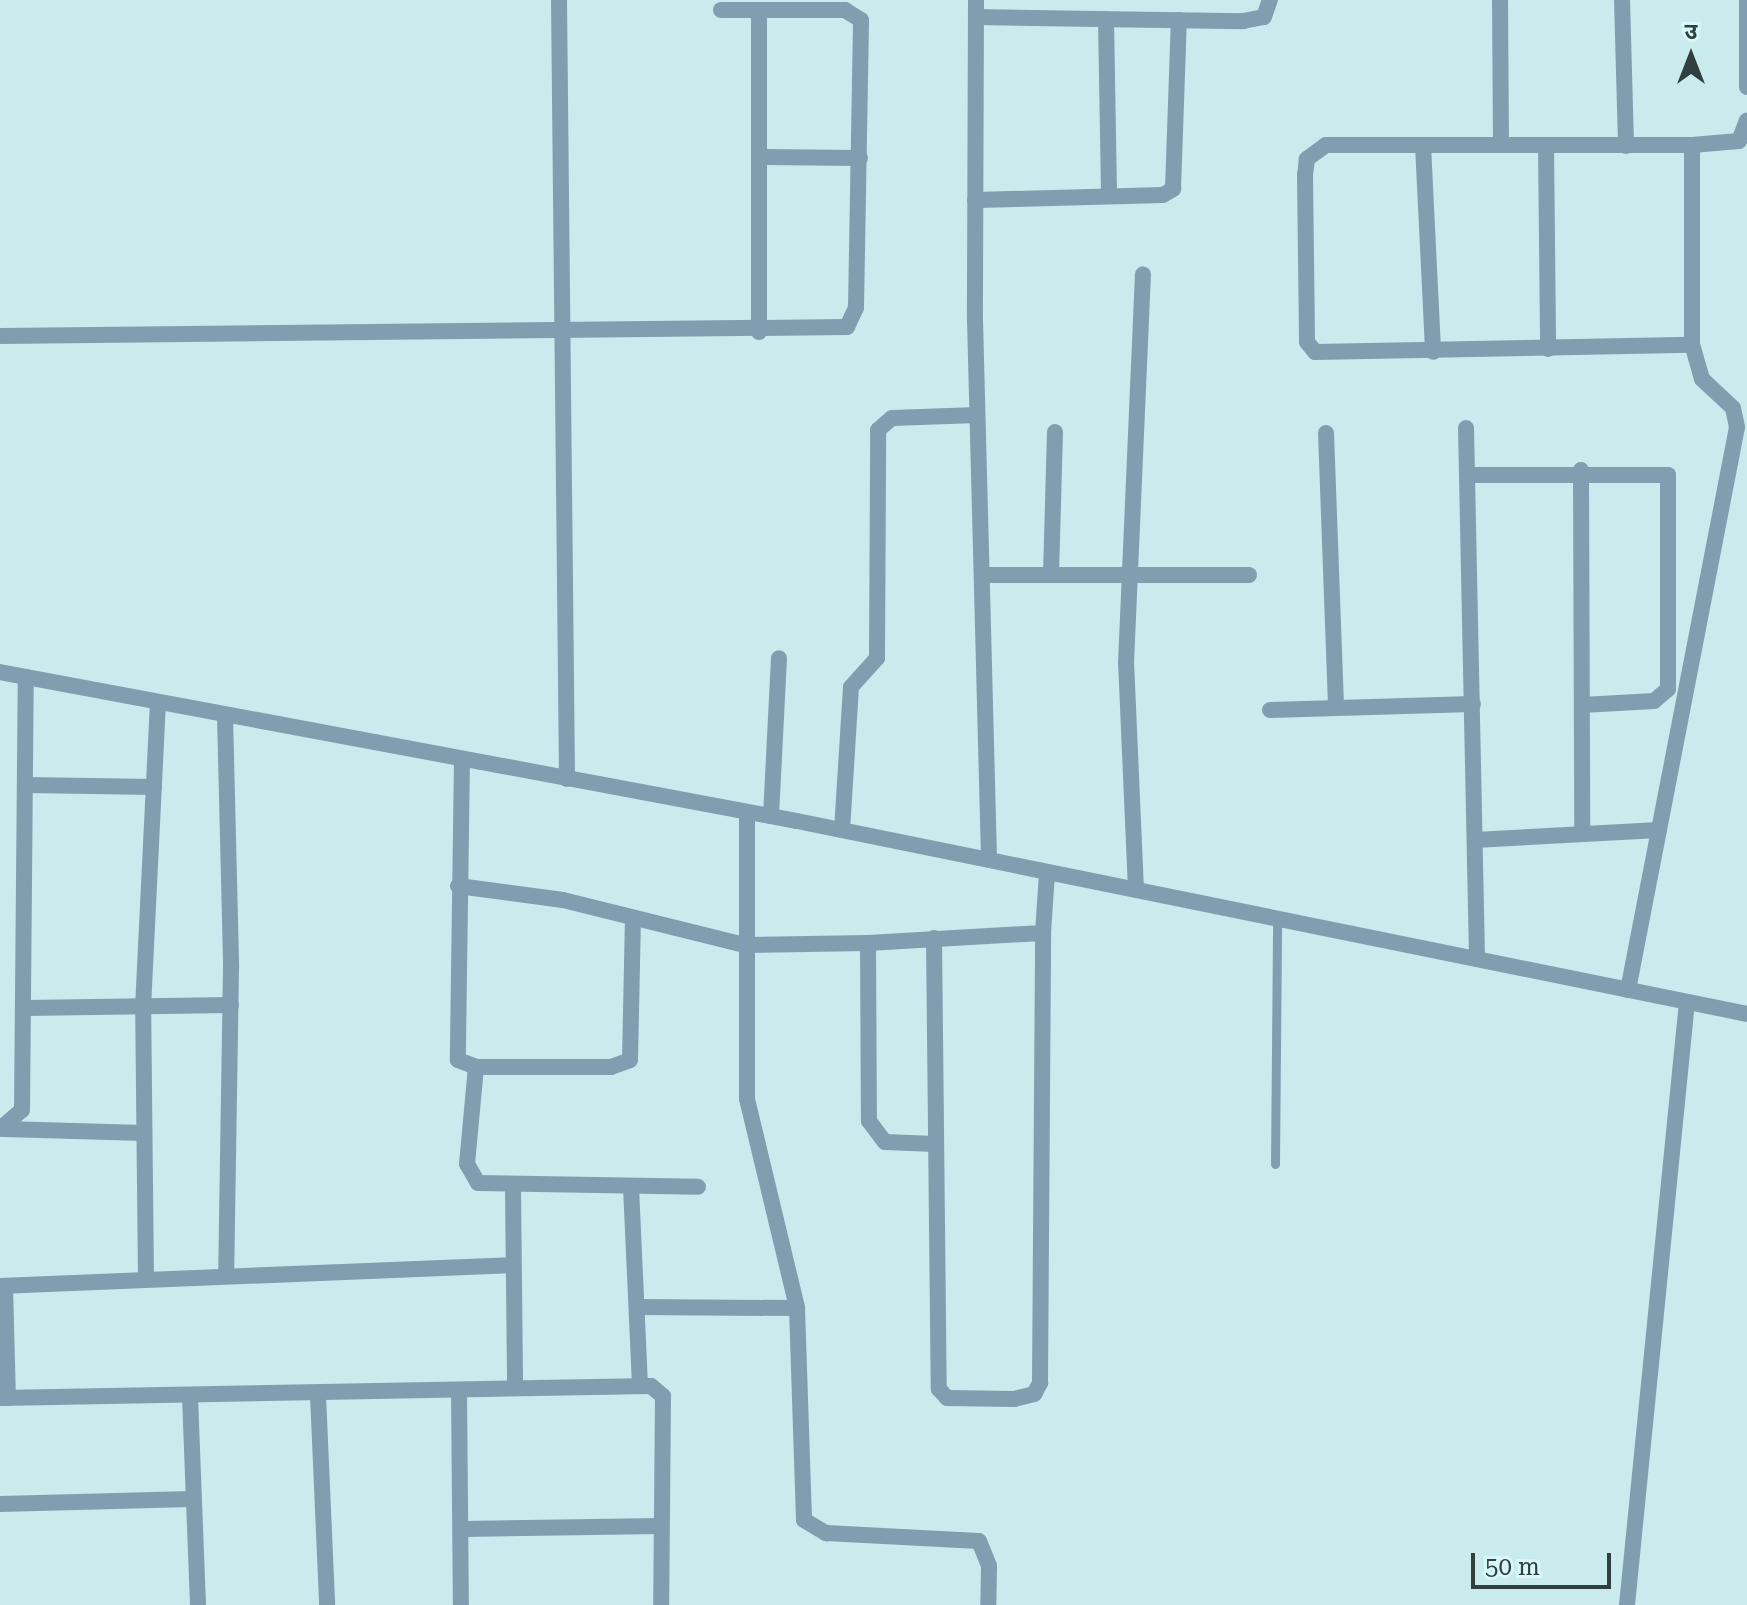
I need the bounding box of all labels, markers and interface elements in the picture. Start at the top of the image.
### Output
north arrow [1651,16,1731,96]
text: उ [1685,19,1697,44]
scale bar [1475,1537,1615,1587]
text: 50 m [1485,1553,1540,1581]

